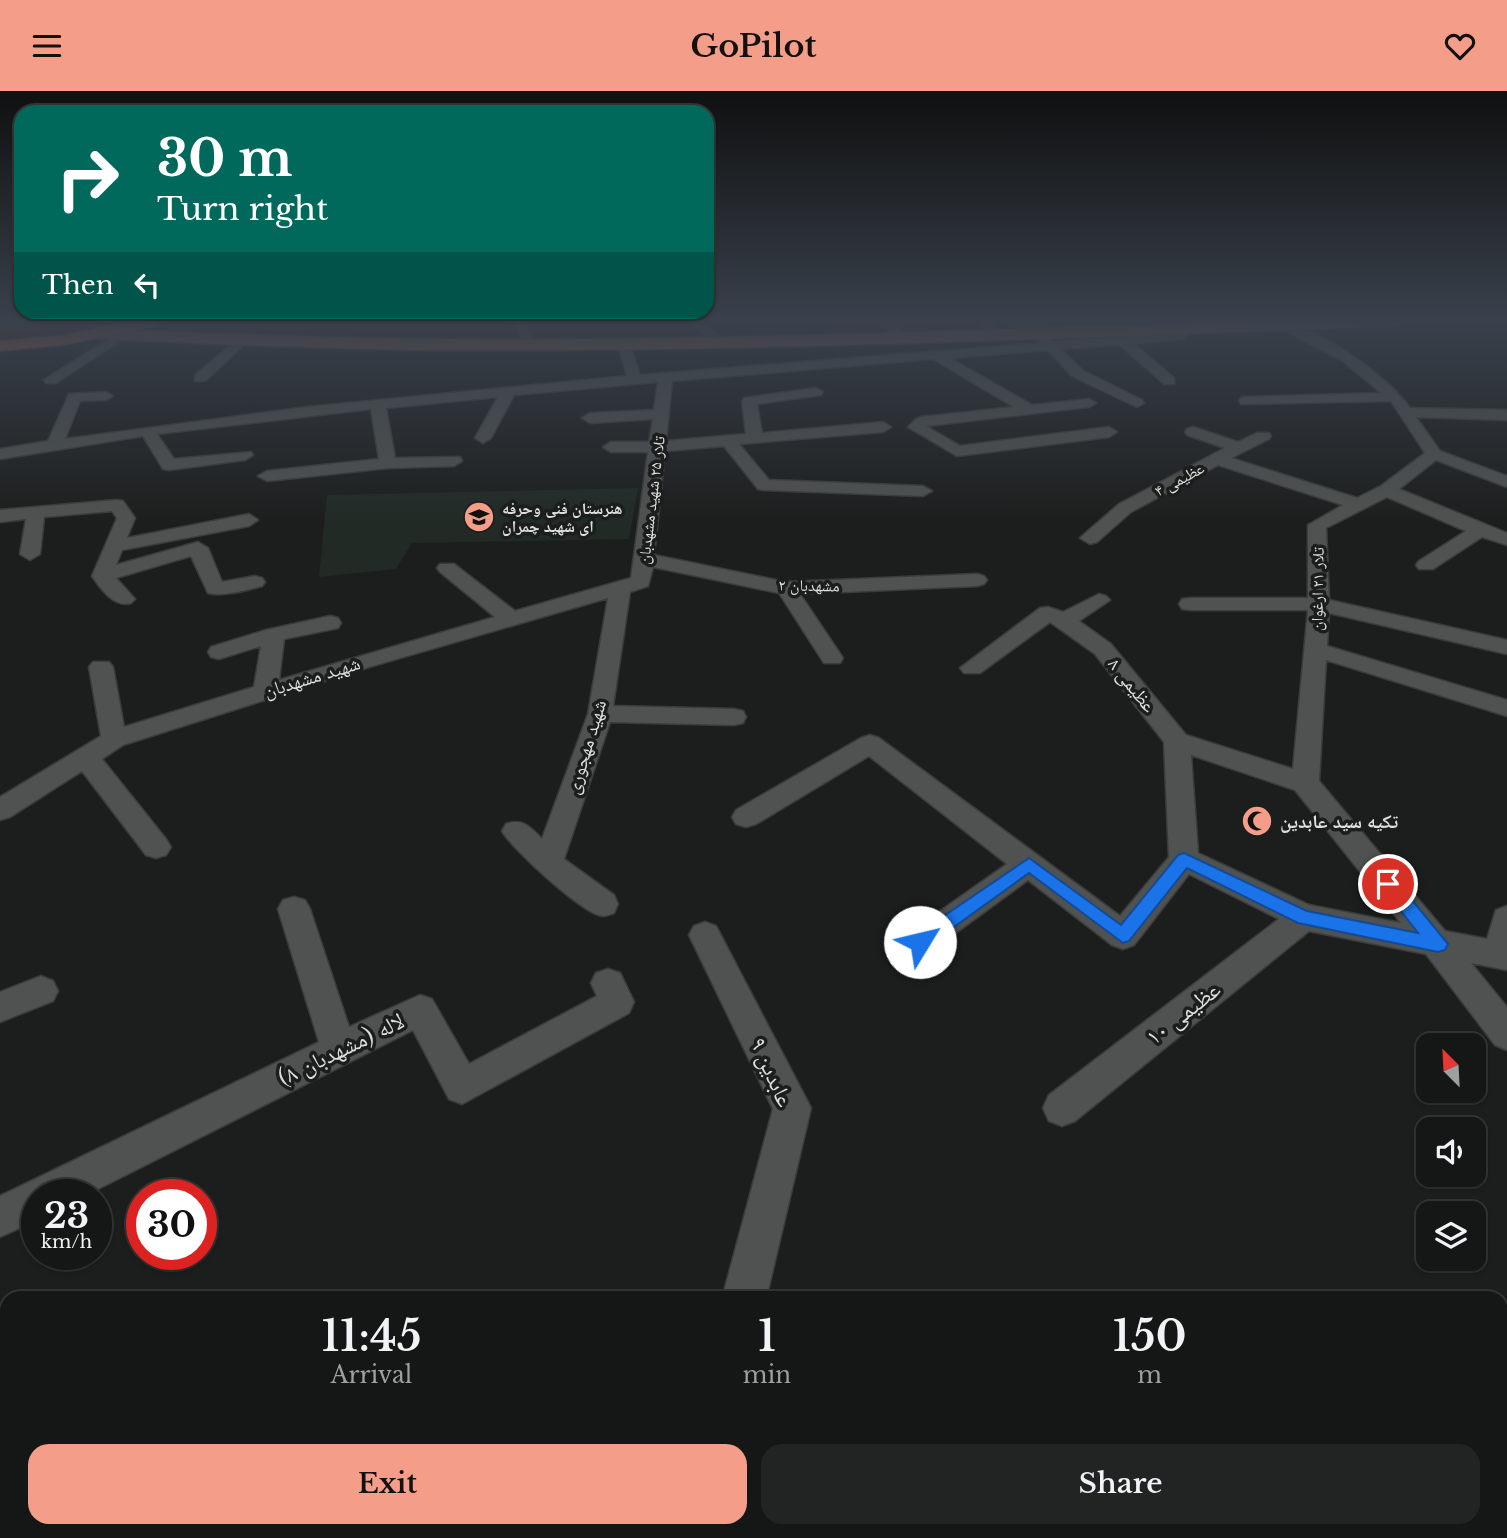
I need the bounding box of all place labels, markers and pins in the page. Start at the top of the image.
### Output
place label: هنرستان فنی وحرفه ای شهید چمران [502,498,622,536]
school or university icon: هنرستان فنی وحرفه ای شهید چمران [462,500,496,534]
mosque icon: تکیه سید عابدین [1240,804,1274,838]
place label: تکیه سید عابدین [1280,810,1399,833]
pin [1358,854,1418,914]

